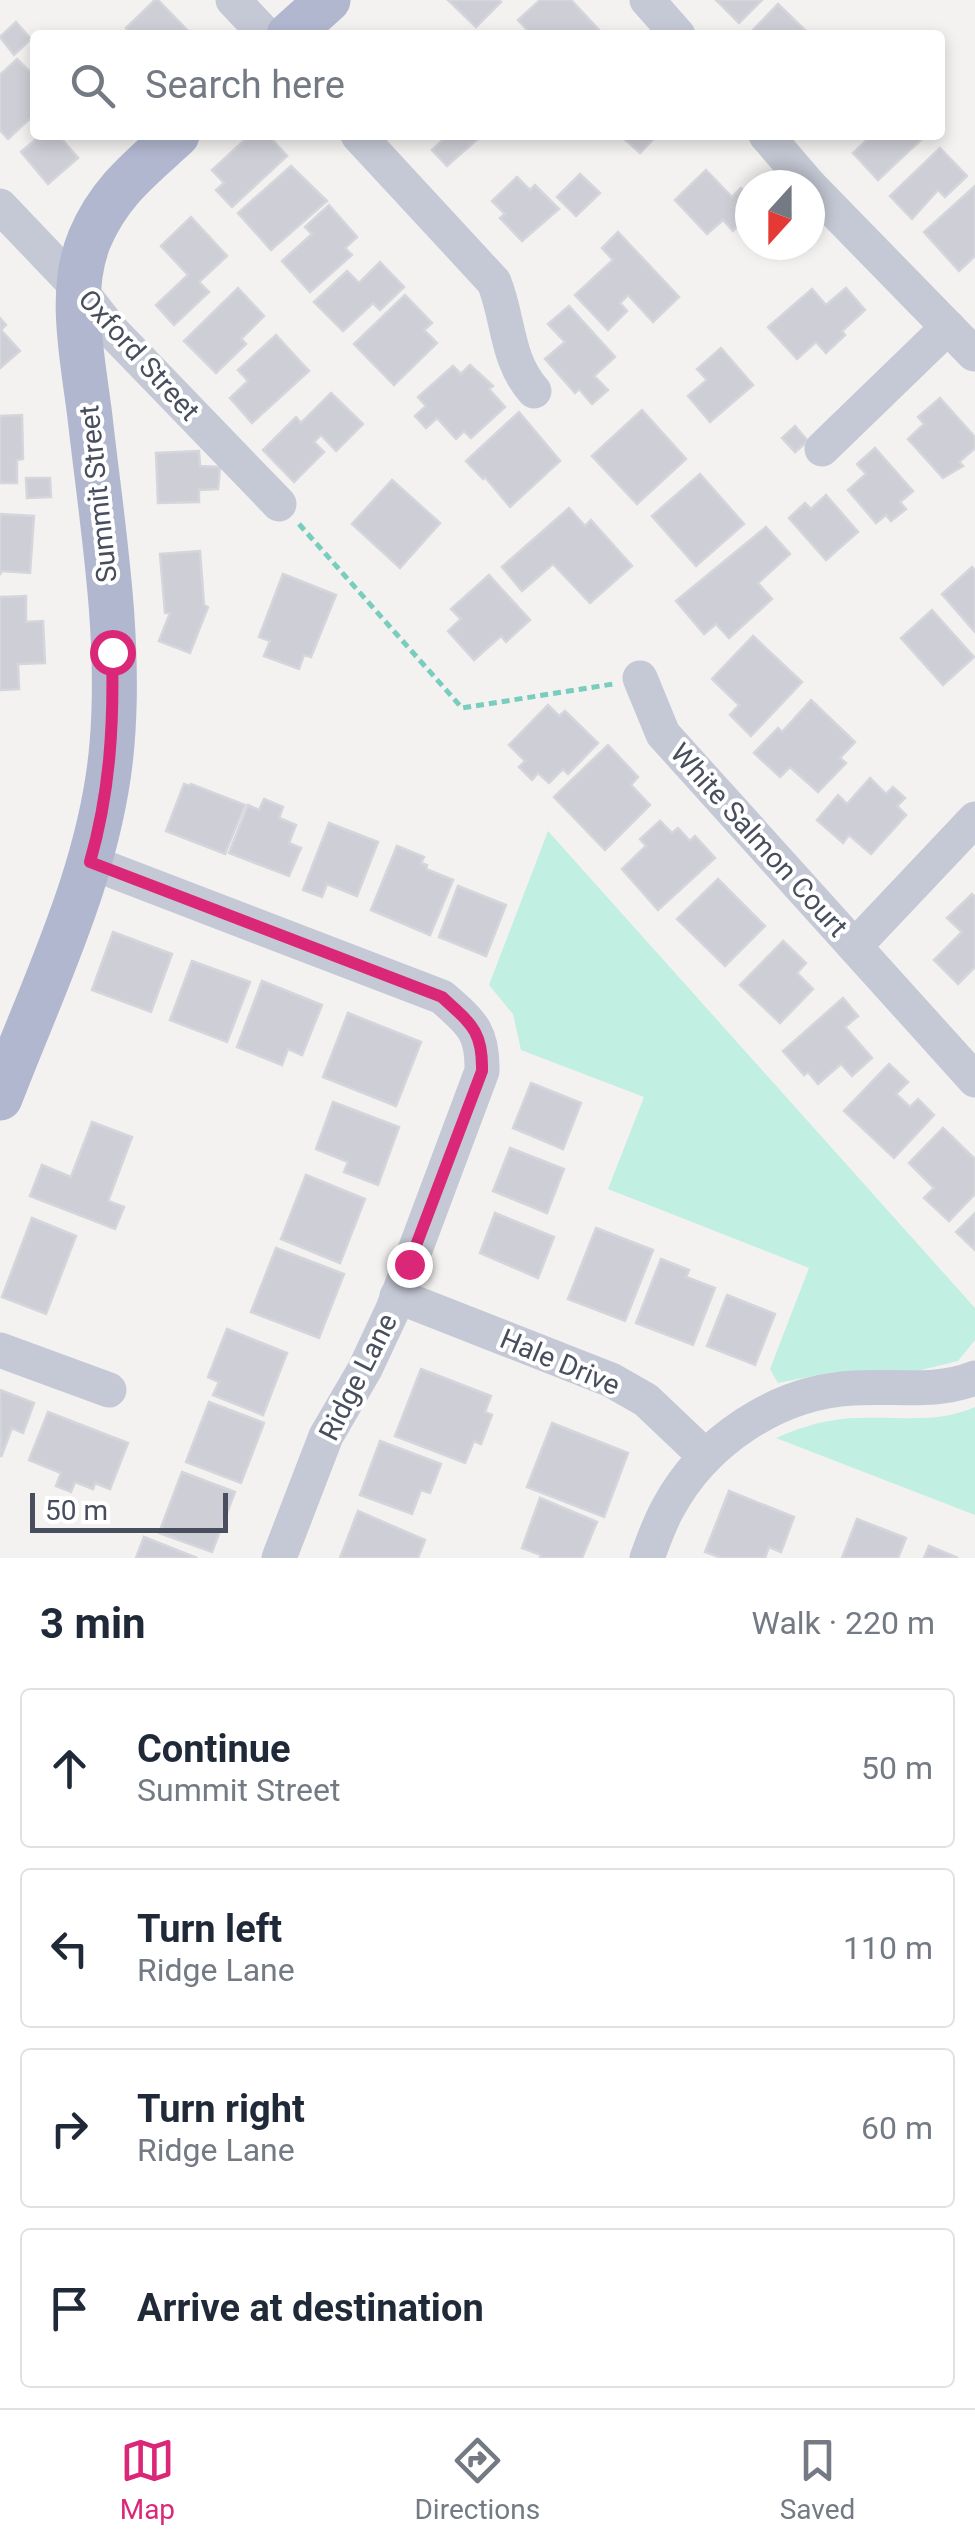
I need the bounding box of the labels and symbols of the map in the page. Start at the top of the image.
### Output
north arrow [735,170,825,260]
street label: Oxford Street [72,283,206,427]
street label: Summit Street [72,404,124,584]
route start [90,630,136,676]
street label: White Salmon Court [664,737,854,943]
route end [387,1242,433,1288]
street label: Ridge Lane [312,1308,404,1446]
street label: Hale Drive [495,1322,625,1402]
scale bar [30,1488,228,1532]

